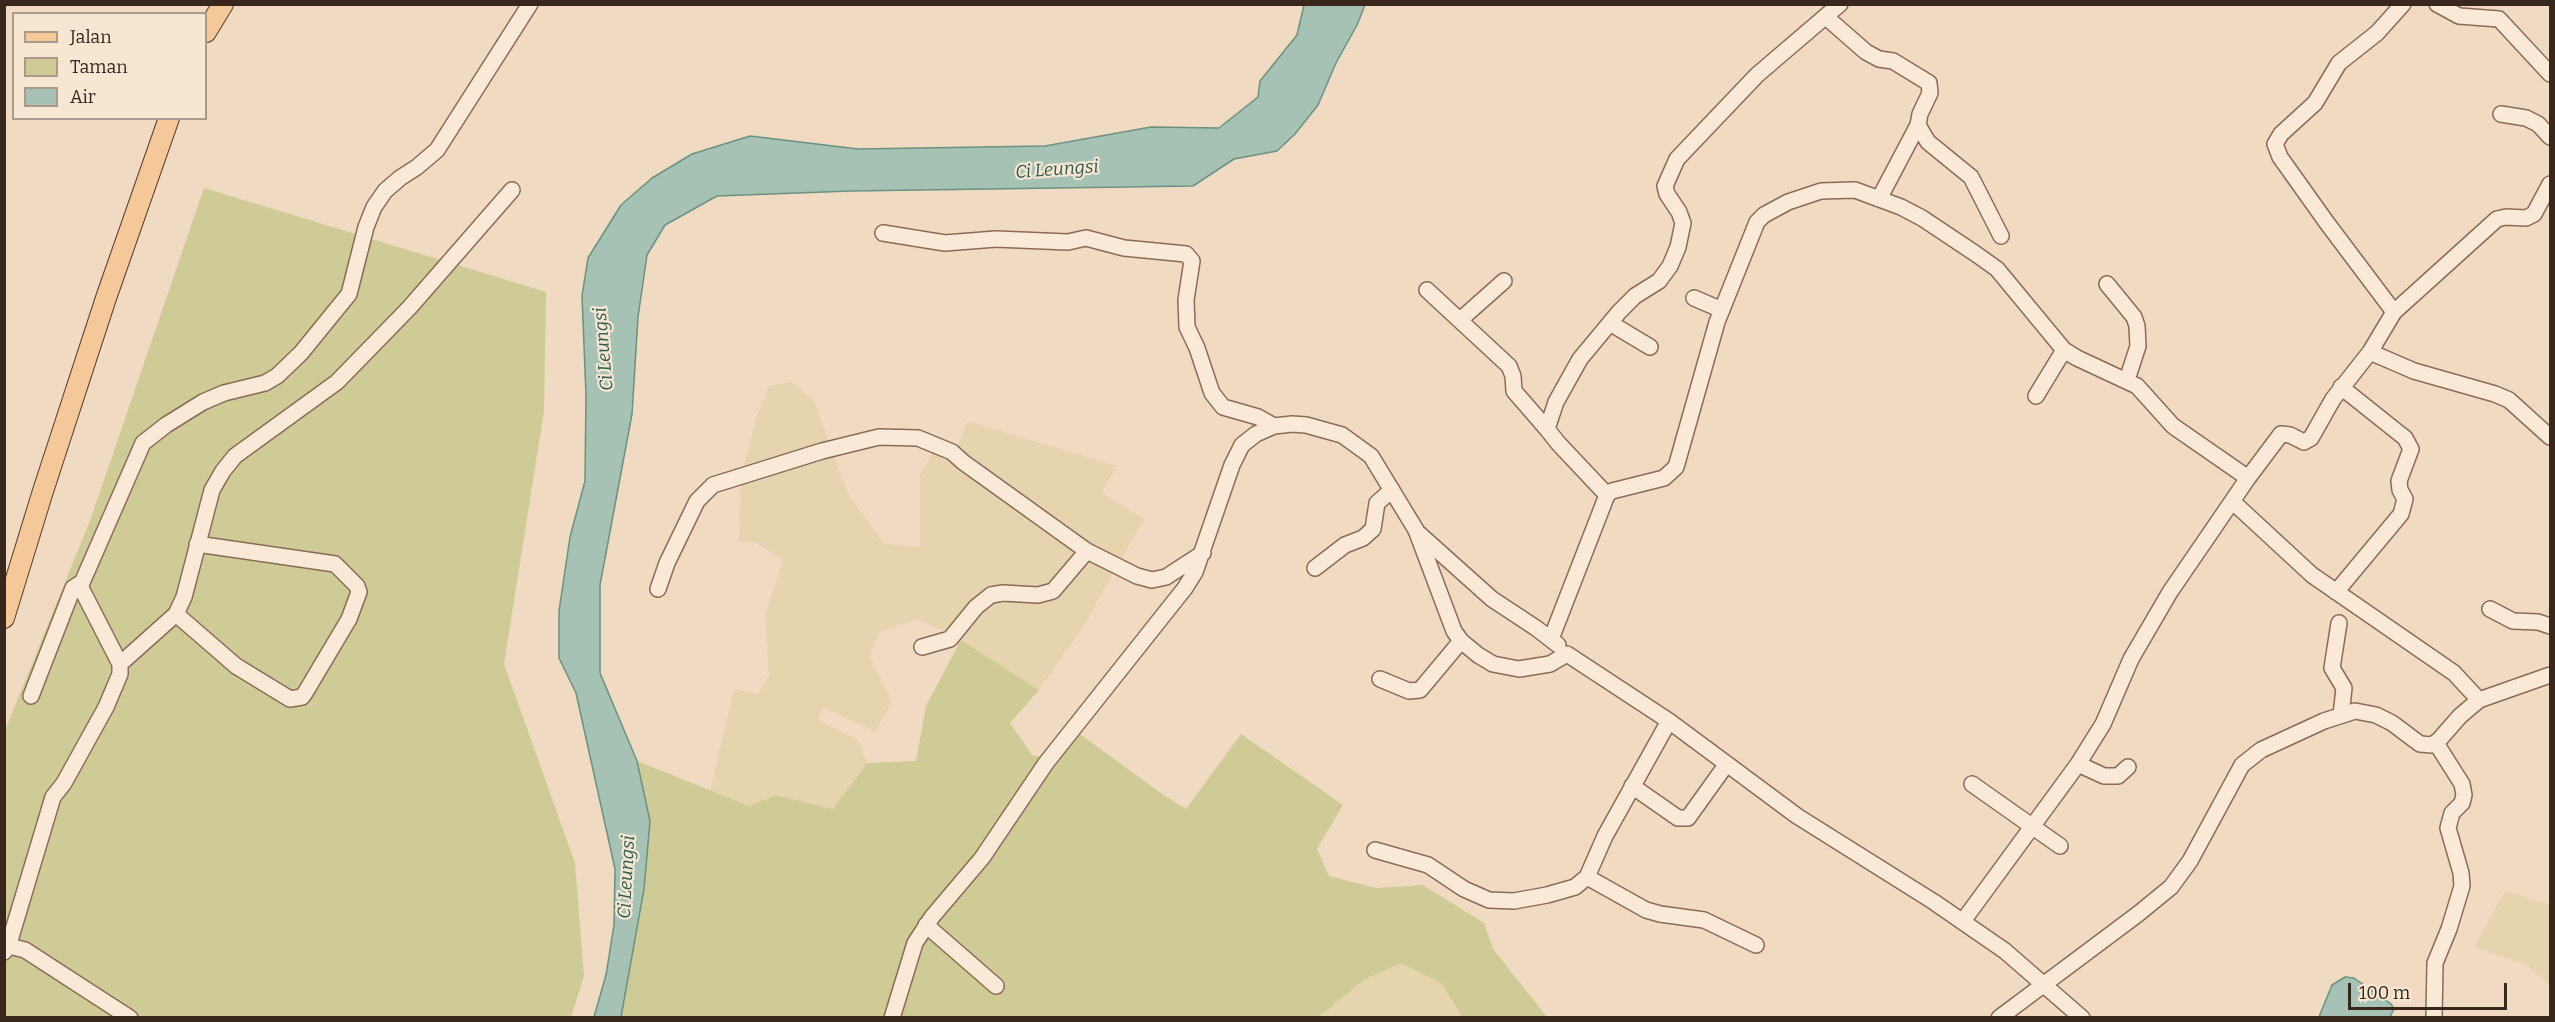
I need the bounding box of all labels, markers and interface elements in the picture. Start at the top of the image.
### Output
legend [12,12,207,120]
text: Jalan [70,26,112,48]
text: Taman [70,56,128,78]
text: Air [70,86,96,108]
water label: Ci Leungsi [1015,156,1099,184]
water label: Ci Leungsi [590,306,618,392]
water label: Ci Leungsi [614,835,640,919]
scale bar [2351,971,2510,1009]
text: 100 m [2359,982,2410,1004]

